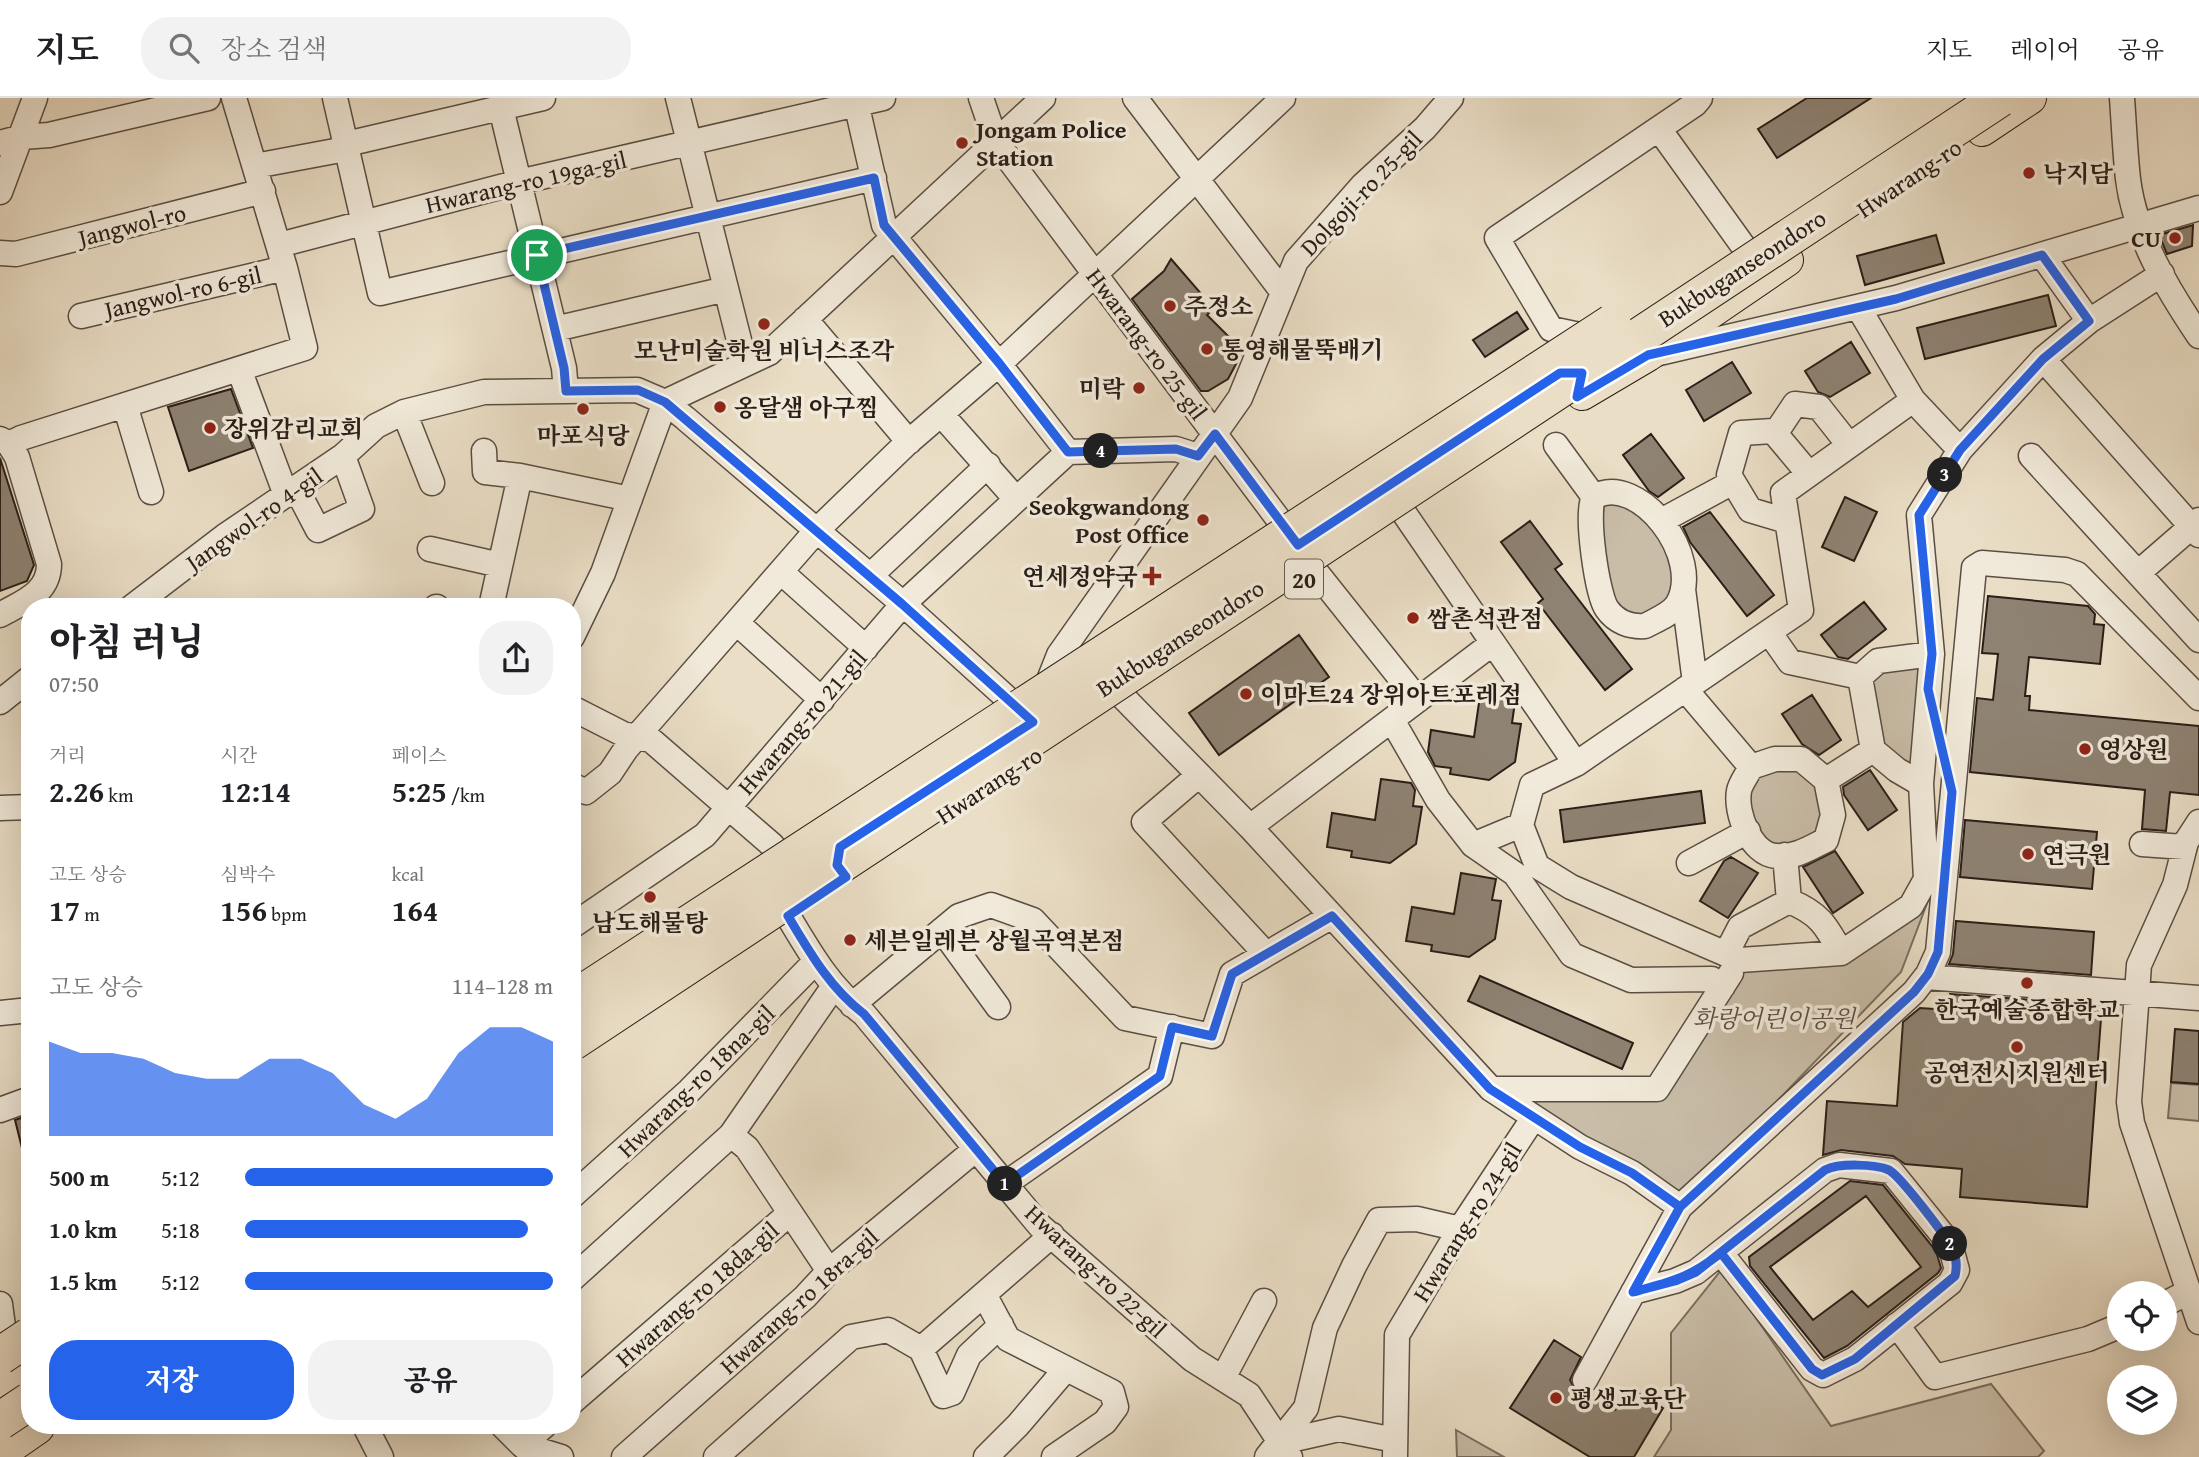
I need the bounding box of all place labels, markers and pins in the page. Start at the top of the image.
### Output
place label: Jongam Police Station [972,112,1127,175]
marker: Jongam Police Station [954,135,970,151]
place label: 낙지담 [2043,156,2113,191]
marker: 낙지담 [2021,165,2037,181]
place label: CU [2131,221,2161,256]
pin [507,225,567,285]
marker: CU [2167,230,2183,246]
place label: 주정소 [1184,289,1254,324]
marker: 주정소 [1162,298,1178,314]
marker: 모난미술학원 비너스조각 [756,316,772,332]
place label: 통영해물뚝배기 [1221,332,1383,367]
place label: 모난미술학원 비너스조각 [634,333,895,368]
marker: 통영해물뚝배기 [1199,341,1215,357]
place label: 미락 [1079,371,1126,406]
marker: 미락 [1131,380,1147,396]
place label: 옹달샘 아구찜 [734,390,878,425]
marker: 옹달샘 아구찜 [712,399,728,415]
marker: 마포식당 [575,401,591,417]
place label: 장위감리교회 [224,411,363,446]
place label: 마포식당 [537,418,630,453]
marker: 장위감리교회 [202,420,218,436]
pin: 4 [1084,434,1118,468]
pin: 3 [1927,458,1962,492]
place label: Seokgwandong Post Office [1029,489,1189,552]
marker: Seokgwandong Post Office [1195,512,1211,528]
place label: 연세정약국 [1022,559,1138,594]
marker: 연세정약국 [1144,568,1160,584]
place label: 쌈촌석관점 [1427,601,1543,636]
marker: 쌈촌석관점 [1405,610,1421,626]
place label: 이마트24 장위아트포레점 [1260,677,1522,712]
marker: 이마트24 장위아트포레점 [1238,686,1254,702]
place label: 영상원 [2099,732,2169,767]
marker: 영상원 [2077,741,2093,757]
place label: 연극원 [2042,837,2112,872]
marker: 연극원 [2020,846,2036,862]
marker: 남도해물탕 [642,889,658,905]
place label: 남도해물탕 [592,905,709,940]
place label: 세븐일레븐 상월곡역본점 [864,923,1124,958]
marker: 세븐일레븐 상월곡역본점 [842,932,858,948]
marker: 한국예술종합학교 [2019,975,2035,991]
place label: 한국예술종합학교 [1934,992,2120,1027]
marker: 공연전시지원센터 [2009,1039,2025,1055]
place label: 공연전시지원센터 [1924,1055,2110,1090]
pin: 1 [988,1166,1023,1202]
pin: 2 [1932,1226,1968,1262]
place label: 평생교육단 [1570,1381,1687,1416]
marker: 평생교육단 [1548,1390,1564,1406]

